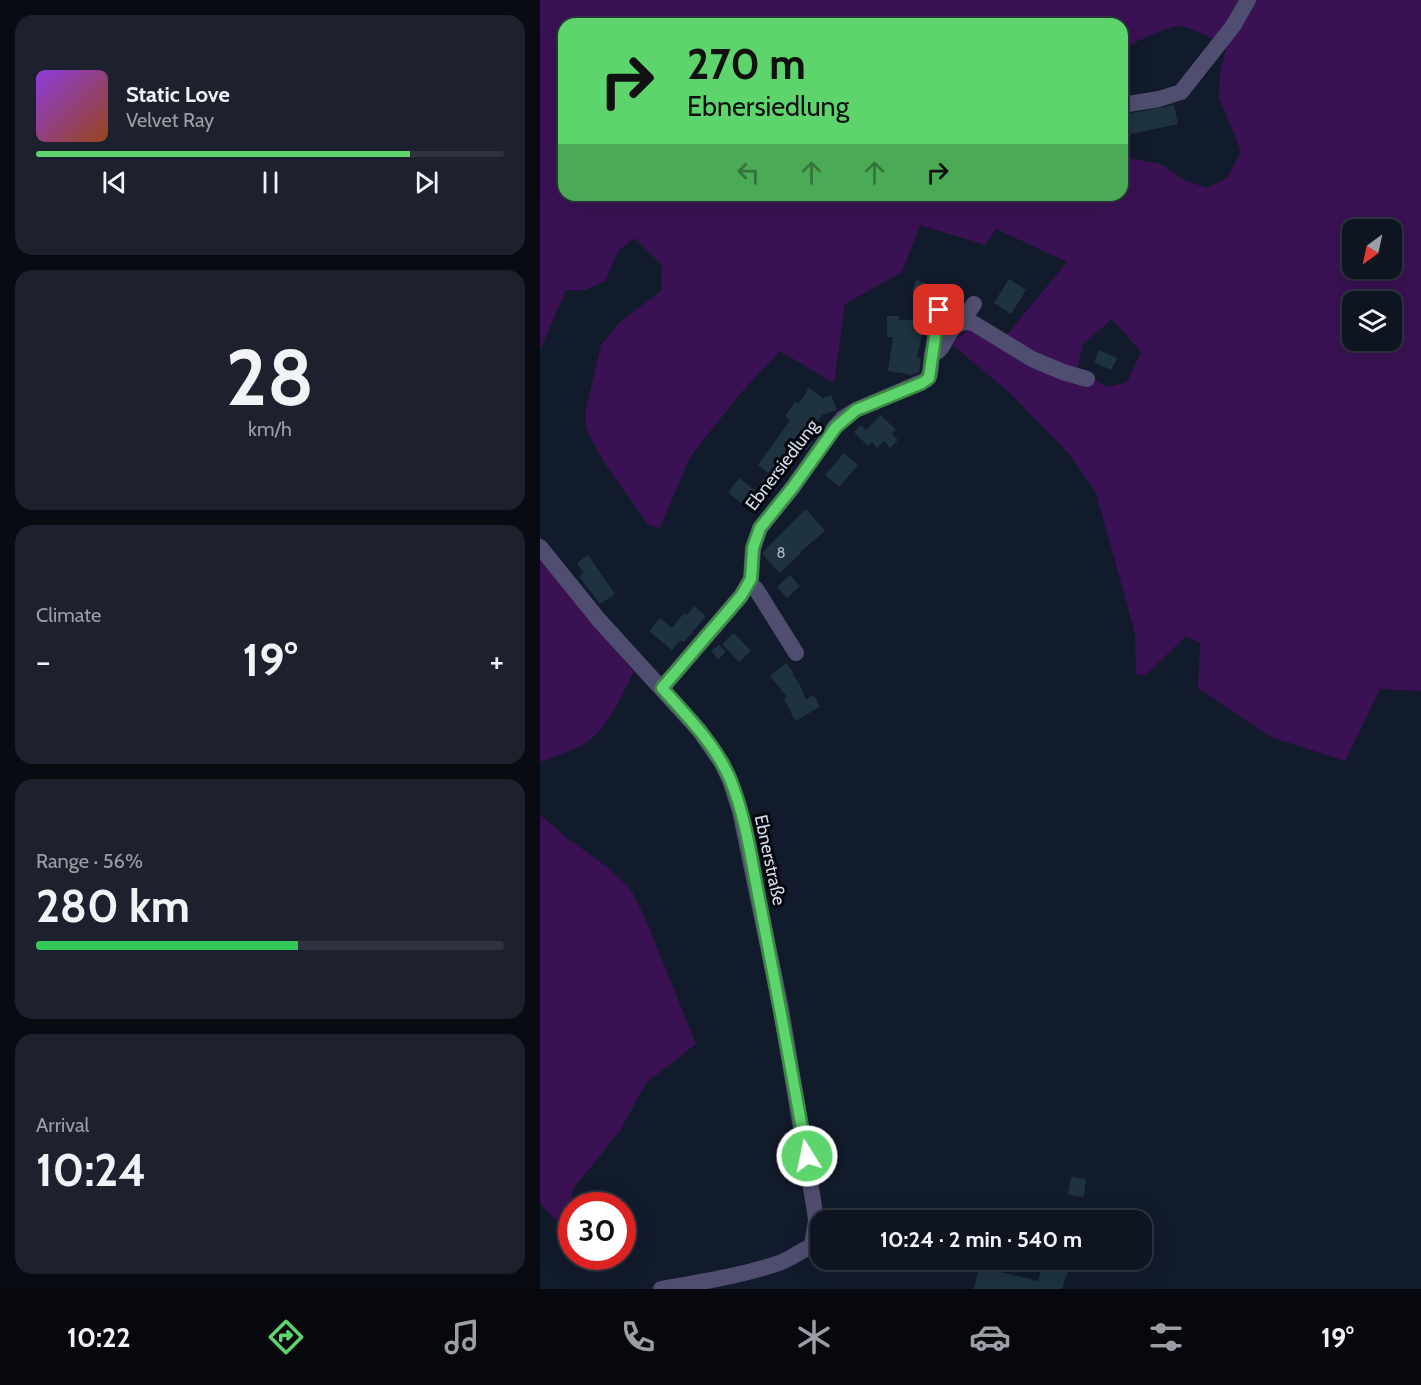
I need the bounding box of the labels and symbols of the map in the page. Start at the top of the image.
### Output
north arrow [1342,219,1402,279]
pin [913,284,964,335]
street label: Ebnersiedlung [741,414,824,515]
house number: 8 [776,544,786,562]
street label: Ebnerstraße [750,813,790,907]
position arrow [775,1124,839,1188]
speed limit sign: 30 [558,1192,636,1270]

